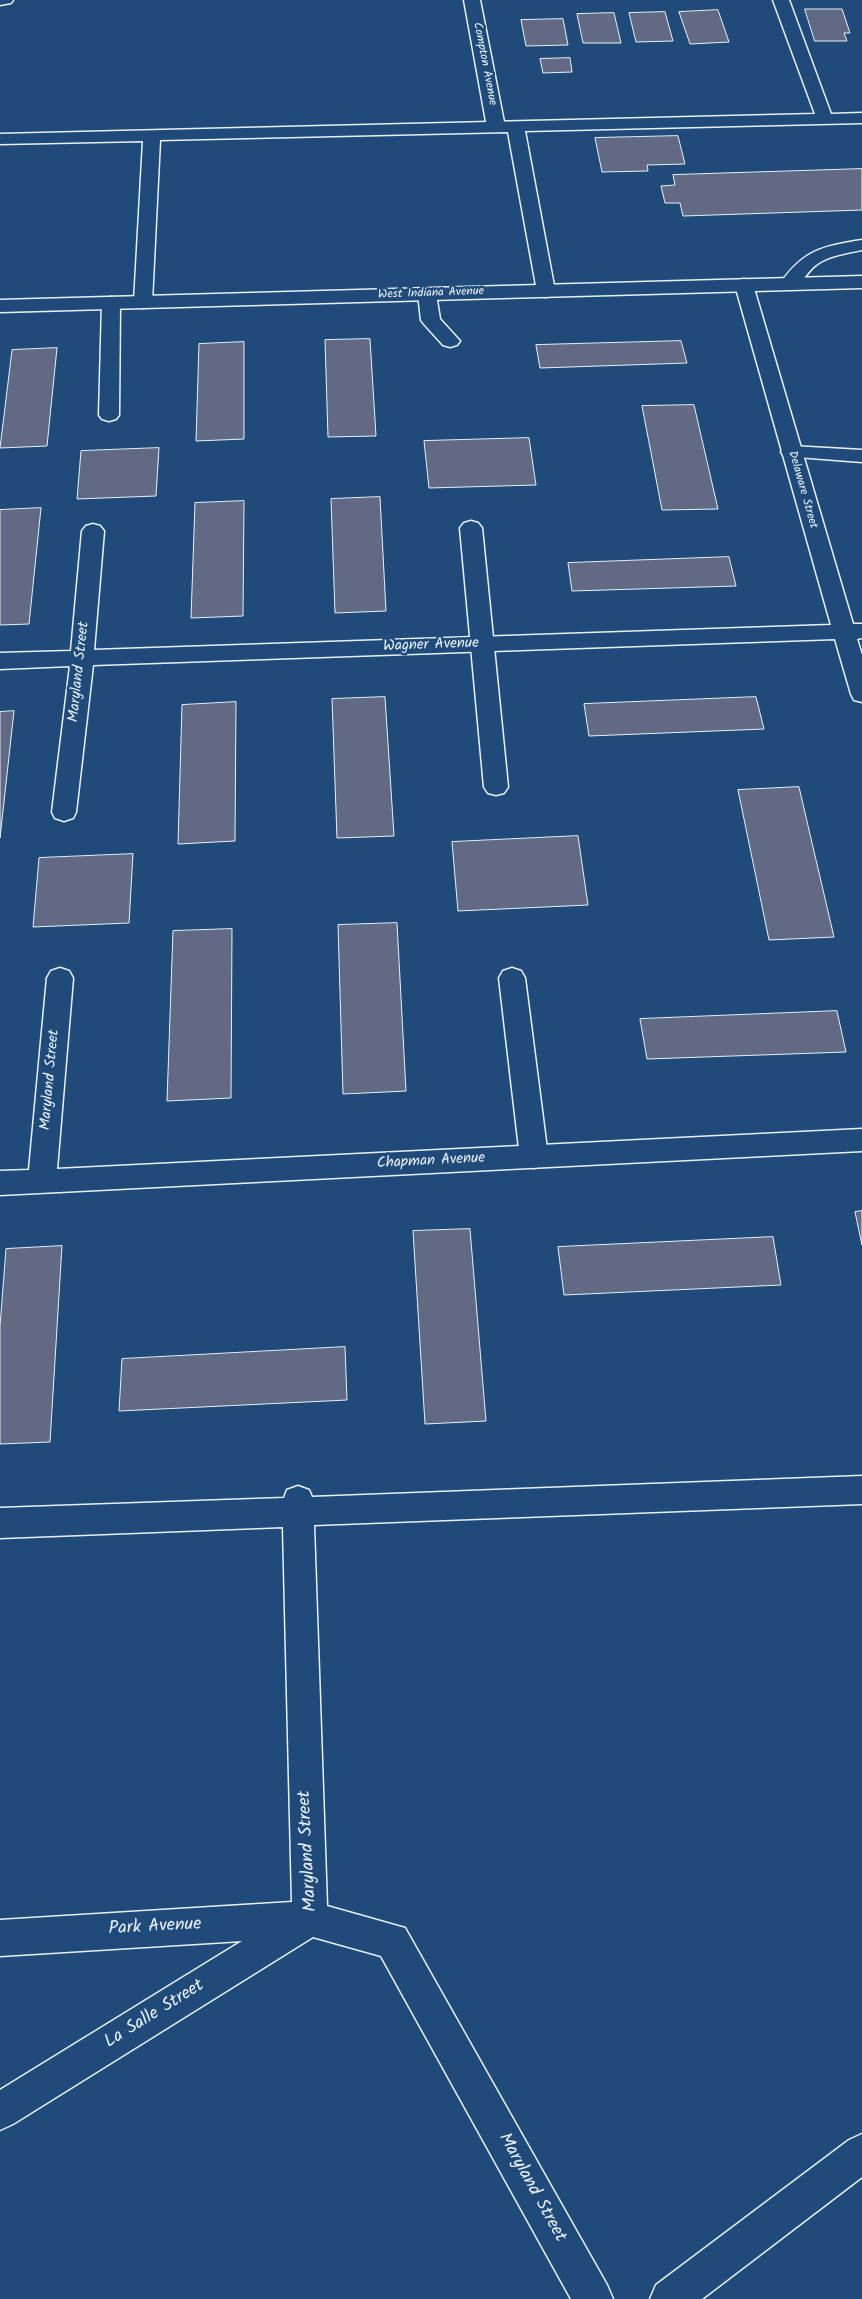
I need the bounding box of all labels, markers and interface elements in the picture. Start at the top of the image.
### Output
street label: Compton Avenue [469,21,499,107]
street label: West Indiana Avenue [378,285,484,303]
street label: Delaware Street [784,450,820,530]
street label: Maryland Street [66,621,94,723]
street label: Wagner Avenue [383,635,479,657]
street label: Maryland Street [38,1029,64,1131]
street label: Chapman Avenue [376,1150,486,1174]
street label: Maryland Street [295,1790,323,1912]
street label: Park Avenue [108,1915,202,1941]
street label: La Salle Street [101,1976,209,2054]
street label: Maryland Street [492,2130,570,2246]

